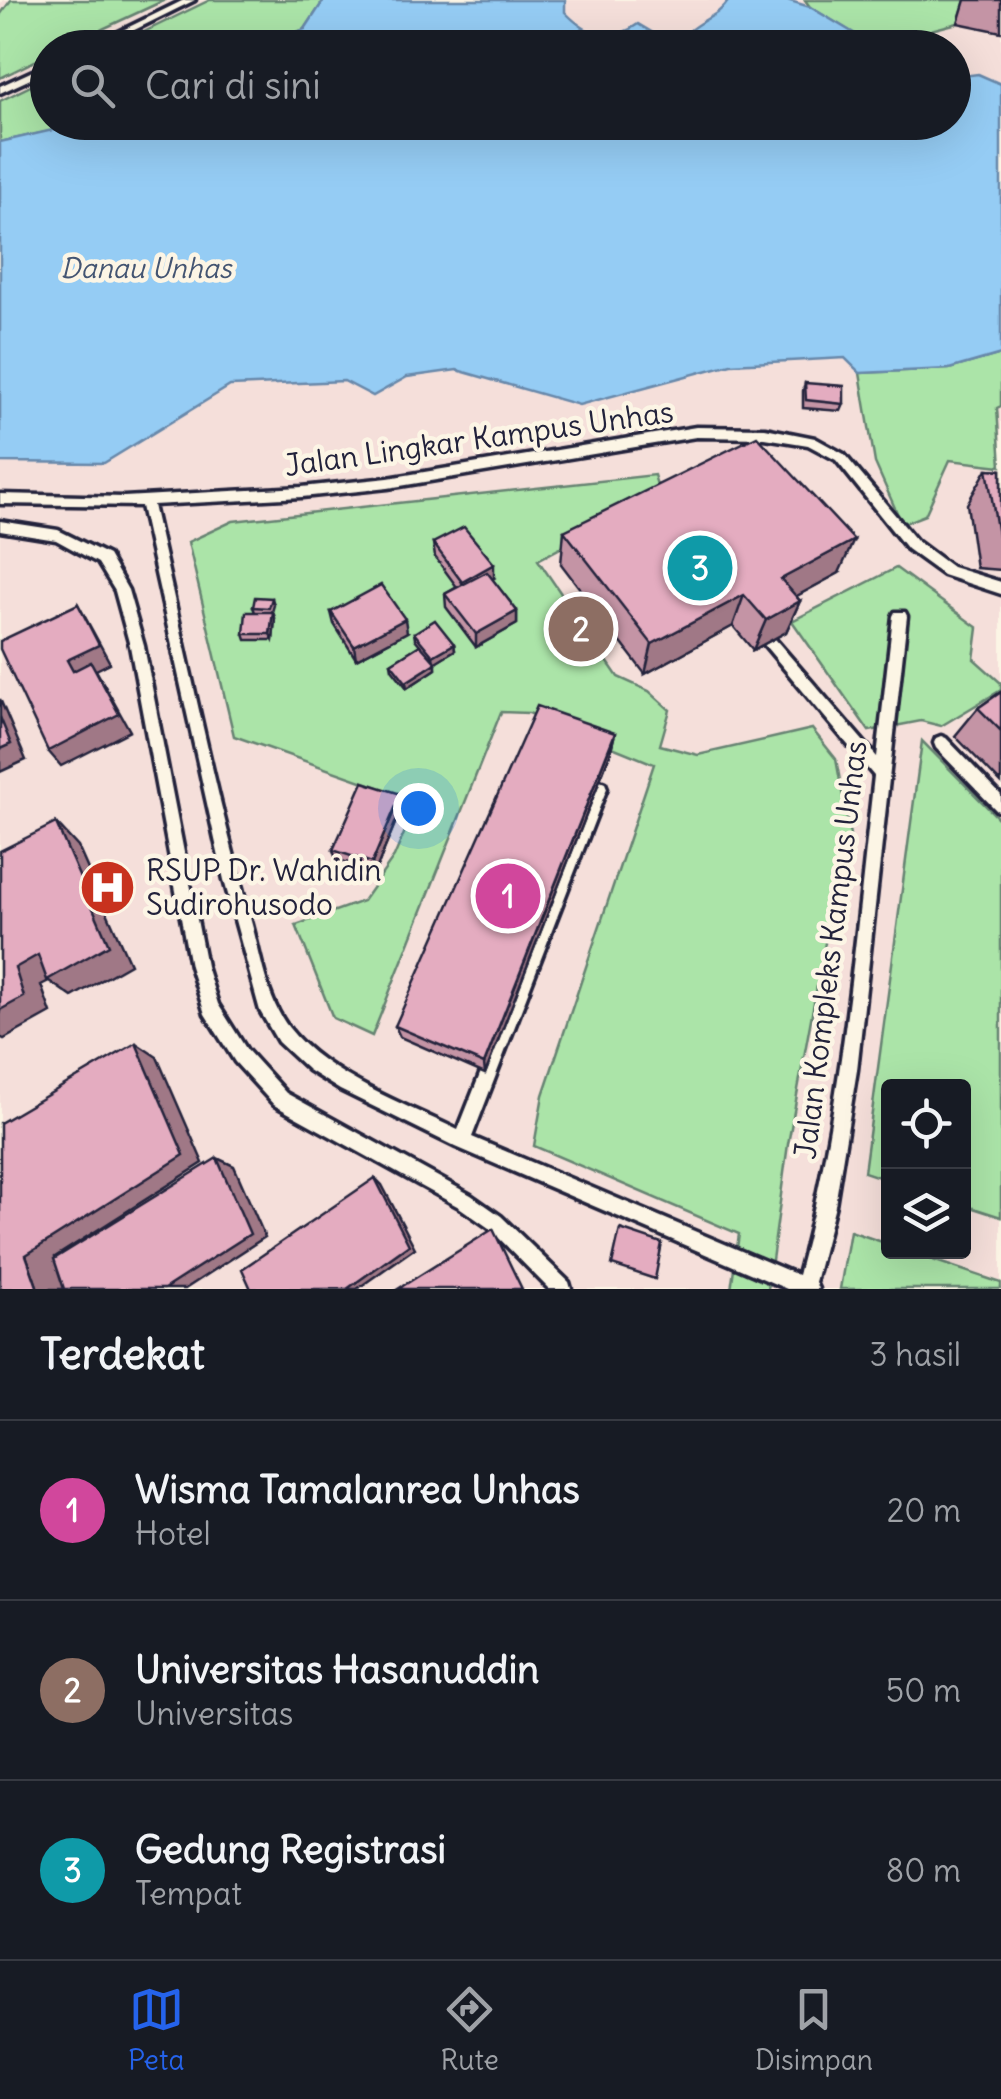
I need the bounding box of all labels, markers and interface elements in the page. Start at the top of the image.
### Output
search box [30,30,971,140]
icon: search [65,58,120,113]
text: Cari di sini [145,62,321,109]
water label: Danau Unhas [61,250,234,286]
street label: Jalan Lingkar Kampus Unhas [282,392,676,484]
pin: 3 [668,530,732,606]
pin: 2 [548,592,614,666]
street label: Jalan Kompleks Kampus Unhas [785,739,875,1161]
your location [393,783,444,834]
place label: RSUP Dr. Wahidin Sudirohusodo [146,851,382,923]
hospital icon: RSUP Dr. Wahidin Sudirohusodo [77,858,137,918]
pin: 1 [476,858,540,934]
map controls [881,1079,971,1259]
button: locate [881,1079,971,1169]
button: layers [881,1169,971,1259]
text: Terdekat [40,1328,205,1380]
text: 3 hasil [870,1334,961,1375]
text: Wisma Tamalanrea Unhas [135,1466,580,1513]
text: 1 [66,1490,79,1531]
text: 20 m [887,1490,961,1531]
text: Hotel [135,1513,211,1554]
text: Universitas Hasanuddin [135,1646,539,1693]
text: 2 [64,1670,81,1711]
text: 50 m [886,1670,961,1711]
text: Universitas [135,1693,293,1734]
text: Gedung Registrasi [135,1826,446,1873]
text: 3 [63,1850,82,1891]
text: 80 m [886,1850,961,1891]
text: Tempat [135,1873,242,1914]
tab: Peta [128,1982,184,2078]
tab: Rute [441,1982,499,2078]
tab: Disimpan [755,1982,873,2078]

